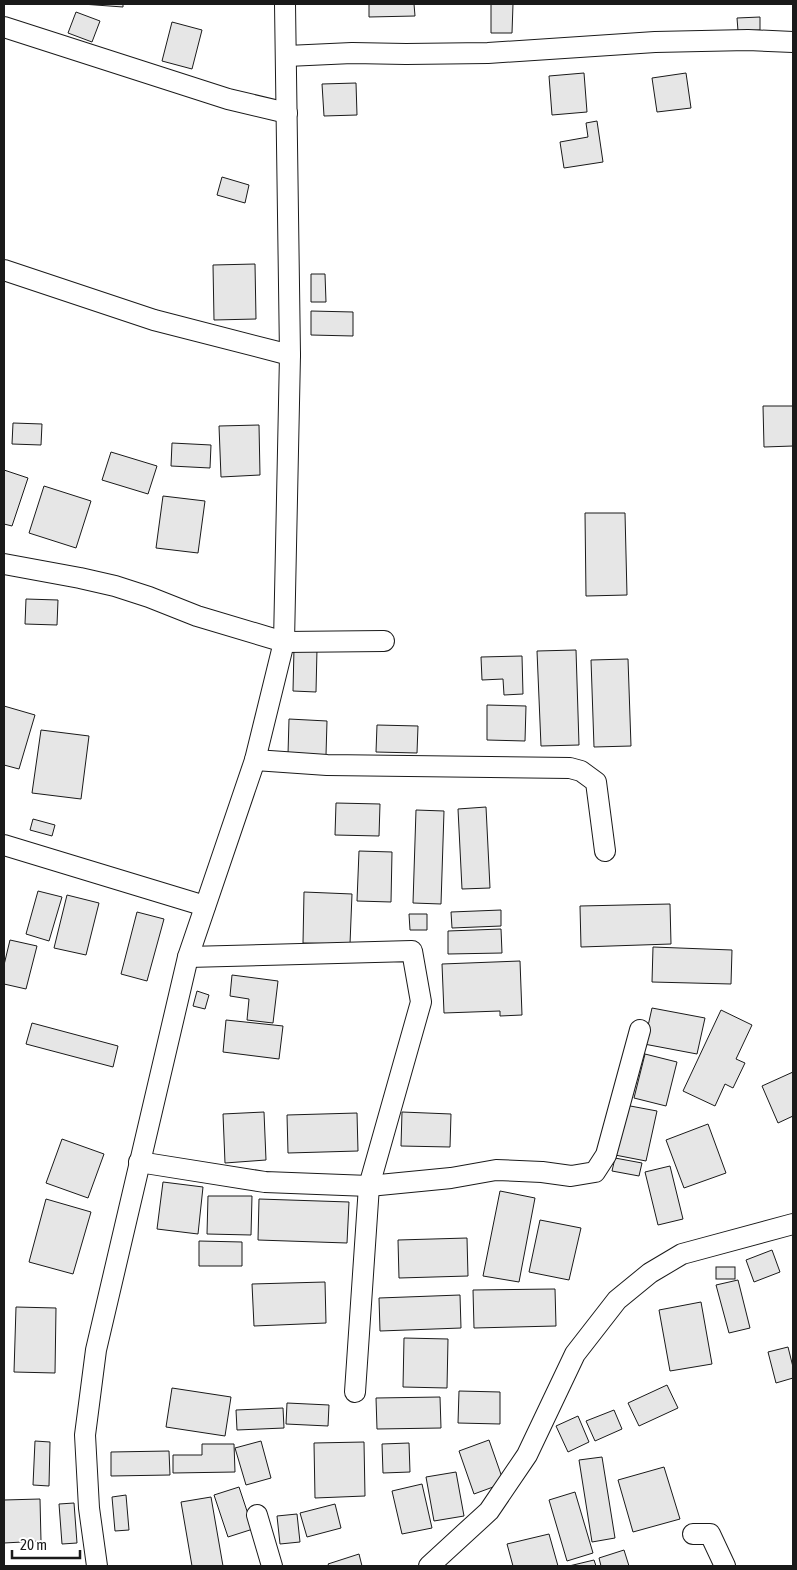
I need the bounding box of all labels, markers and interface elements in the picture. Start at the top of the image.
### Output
scale bar [12,1528,80,1560]
text: 20 m [20,1536,47,1553]

